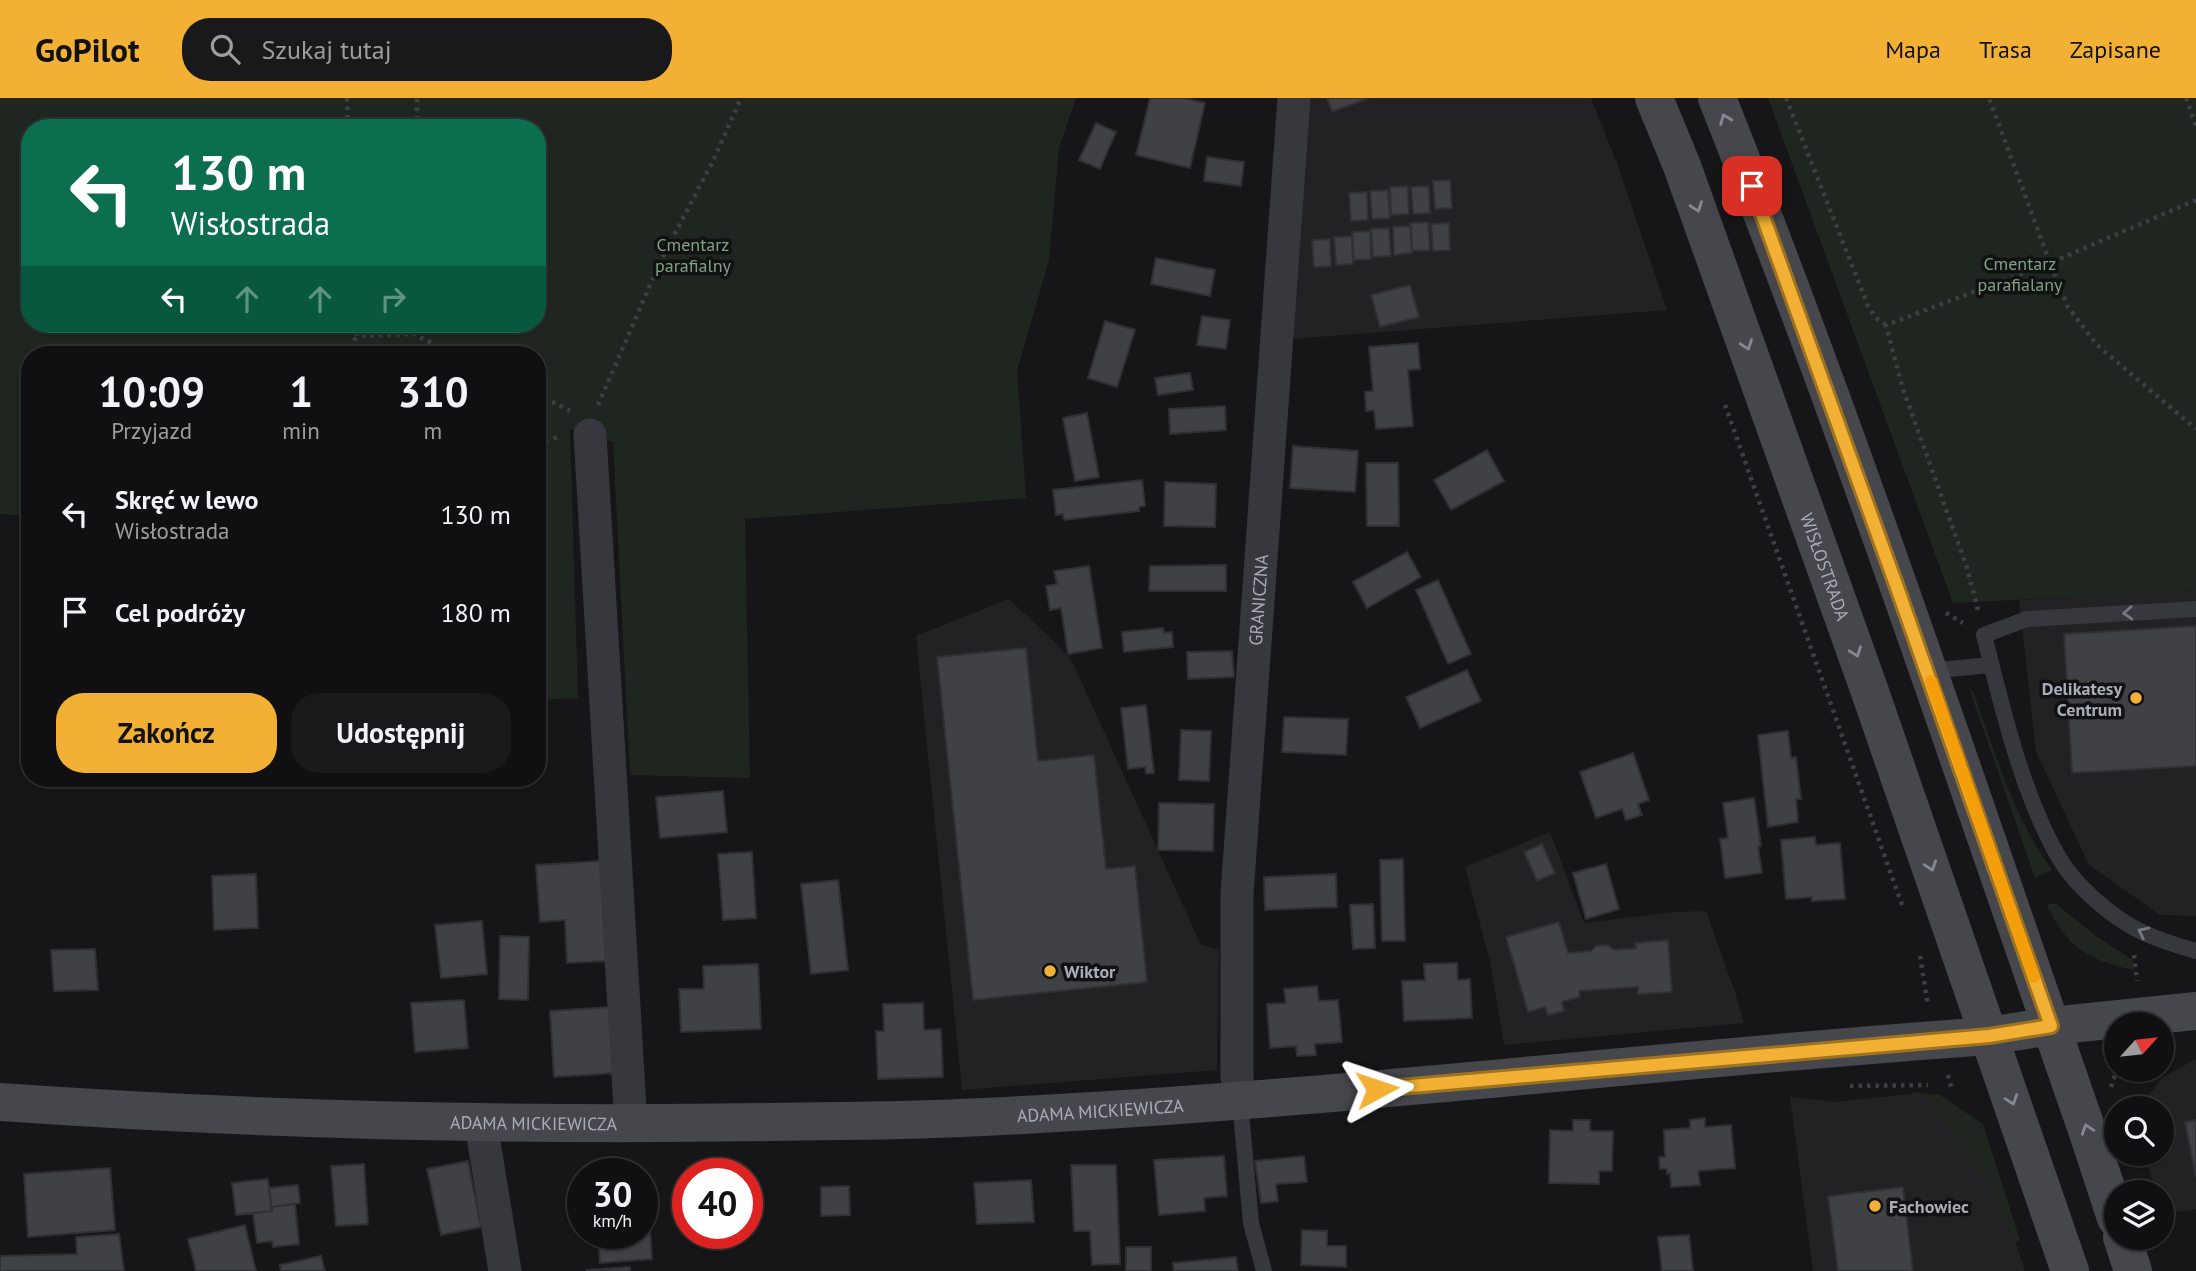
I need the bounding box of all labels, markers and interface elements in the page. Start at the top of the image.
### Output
search box [182,18,672,81]
text: GoPilot [35,28,140,71]
icon: search [206,30,244,68]
text: Szukaj tutaj [262,33,392,66]
text: Mapa [1885,34,1941,65]
text: Trasa [1979,34,2032,65]
text: Zapisane [2070,34,2161,65]
one-way arrow [1720,114,1734,126]
text: 130 m [171,140,306,204]
icon: left [56,147,147,238]
pin [1722,156,1782,216]
icon: arrive [1733,167,1771,205]
one-way arrow [1689,200,1703,213]
text: Wisłostrada [171,202,330,244]
park label: Cmentarz parafialny [655,233,732,277]
park label: Cmentarz parafialany [1978,252,2063,296]
icon: left [155,280,193,318]
icon: ahead [228,280,266,318]
icon: ahead [301,280,339,318]
icon: right [374,280,412,318]
one-way arrow [1738,338,1752,350]
text: 10:09 [98,364,205,419]
text: 1 [289,364,313,419]
text: 310 [397,364,469,419]
text: Przyjazd [111,416,192,445]
text: min [282,416,320,445]
text: m [424,416,442,445]
text: Skręć w lewo [115,483,259,516]
icon: left [56,495,94,533]
text: 130 m [440,498,511,531]
street label: WISŁOSTRADA [1796,510,1855,624]
text: Wisłostrada [115,516,229,545]
street label: GRANICZNA [1243,553,1273,646]
icon: arrive [56,593,94,631]
text: Cel podróży [115,596,245,629]
text: 180 m [440,596,511,629]
one-way arrow [2122,605,2133,620]
one-way arrow [1848,645,1862,657]
place label: Delikatesy Centrum [2042,677,2122,721]
marker: Delikatesy Centrum [2128,690,2144,706]
button: Zakończ [56,693,277,773]
button: Udostępnij [291,693,511,773]
one-way arrow [1923,860,1937,872]
one-way arrow [2138,927,2150,941]
place label: Wiktor [1064,960,1116,983]
marker: Wiktor [1042,963,1058,979]
north arrow [2104,1012,2174,1082]
map controls [2104,1012,2174,1250]
position arrow [1340,1052,1414,1126]
street label: ADAMA MICKIEWICZA [1016,1093,1185,1127]
one-way arrow [2004,1094,2018,1106]
button: search [2104,1096,2174,1166]
street label: ADAMA MICKIEWICZA [450,1110,617,1135]
one-way arrow [2081,1124,2095,1136]
speed limit sign: 40 [672,1158,763,1249]
text: 30 [593,1171,632,1217]
button: layers [2104,1180,2174,1250]
place label: Fachowiec [1889,1195,1969,1218]
marker: Fachowiec [1867,1198,1883,1214]
text: km/h [593,1209,632,1232]

